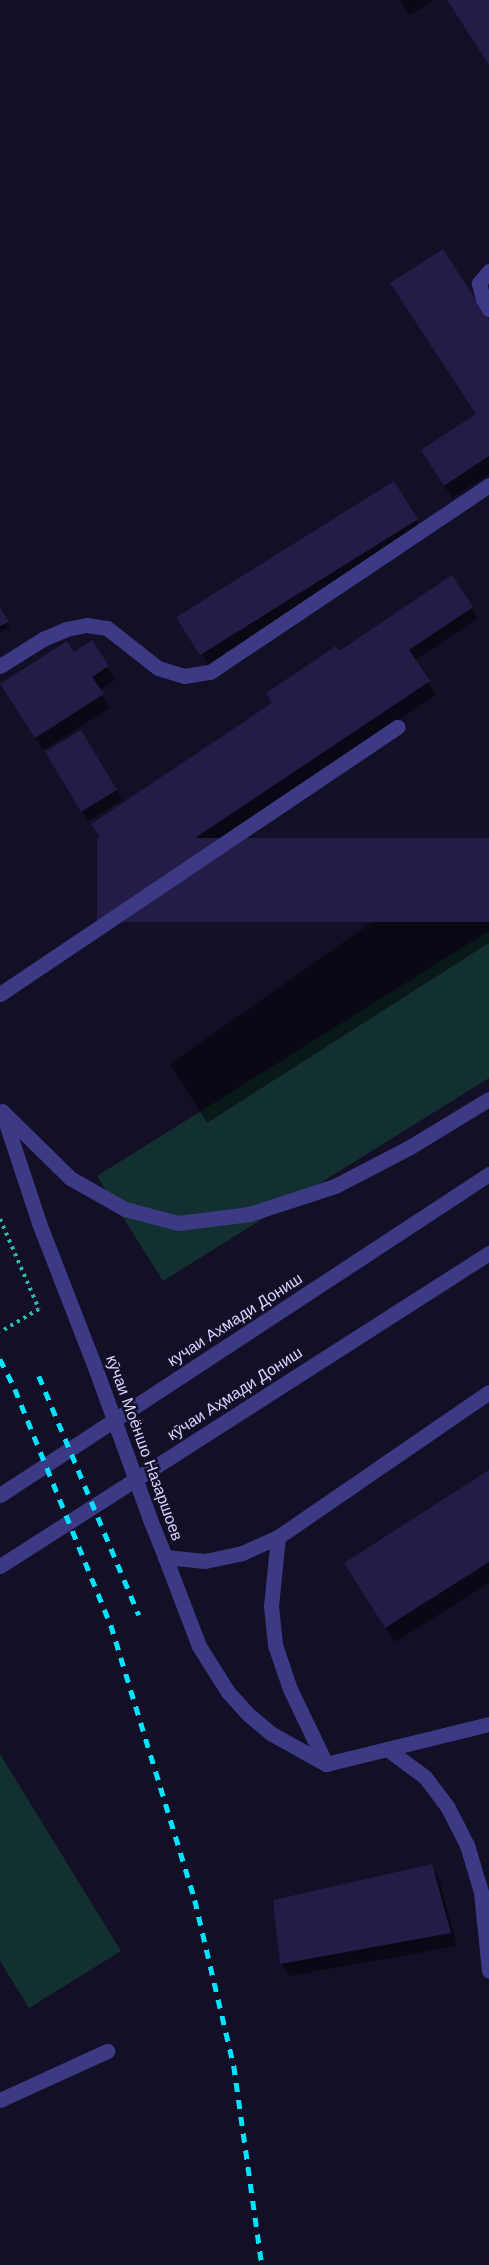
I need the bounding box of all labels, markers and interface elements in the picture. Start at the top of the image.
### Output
street label: кучаи Ахмади Дониш [164,1269,306,1371]
street label: кӯчаи Аҳмади Дониш [164,1343,306,1445]
street label: кӯчаи Моёншо Назаршоев [101,1353,187,1543]

